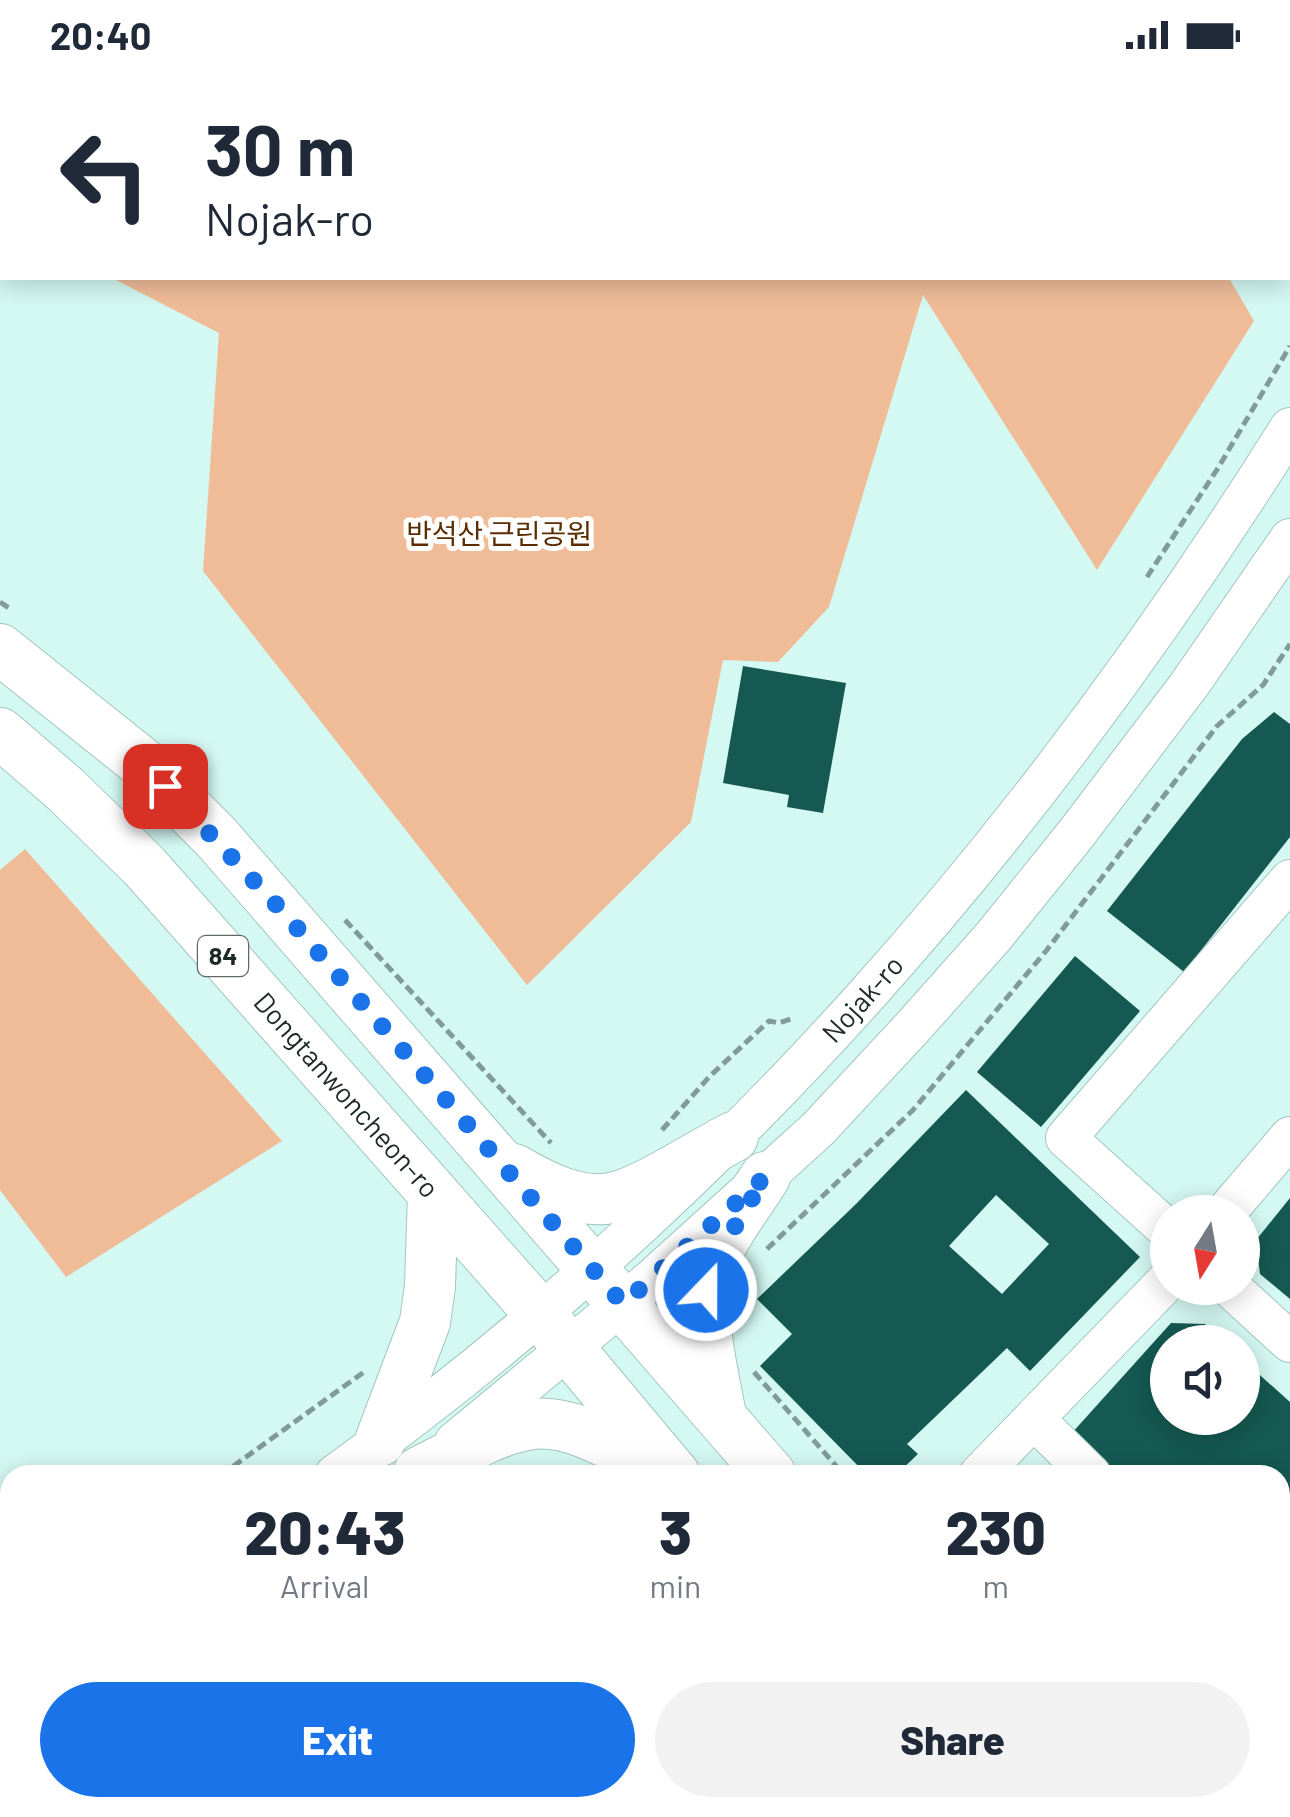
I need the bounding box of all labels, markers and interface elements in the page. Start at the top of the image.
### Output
text: 20:40 [50,12,151,58]
text: 30 m [205,106,355,190]
icon: left [40,110,170,240]
text: Nojak-ro [205,191,374,245]
park label: 반석산 근린공원 [406,516,592,550]
pin [123,744,208,829]
icon: arrive [138,759,193,814]
road number: 84 [198,936,248,976]
street label: Nojak-ro [814,948,910,1049]
street label: Dongtanwoncheon-ro [248,985,447,1204]
north arrow [1150,1195,1260,1305]
map controls [1150,1195,1260,1435]
position arrow [654,1238,758,1342]
button: sound [1150,1325,1260,1435]
text: 20:43 [244,1495,405,1567]
text: 3 [659,1495,692,1567]
text: 230 [946,1495,1046,1567]
text: Arrival [280,1566,369,1604]
text: min [649,1566,701,1604]
text: m [982,1566,1009,1604]
button: Exit [40,1682,635,1797]
button: Share [655,1682,1250,1797]

